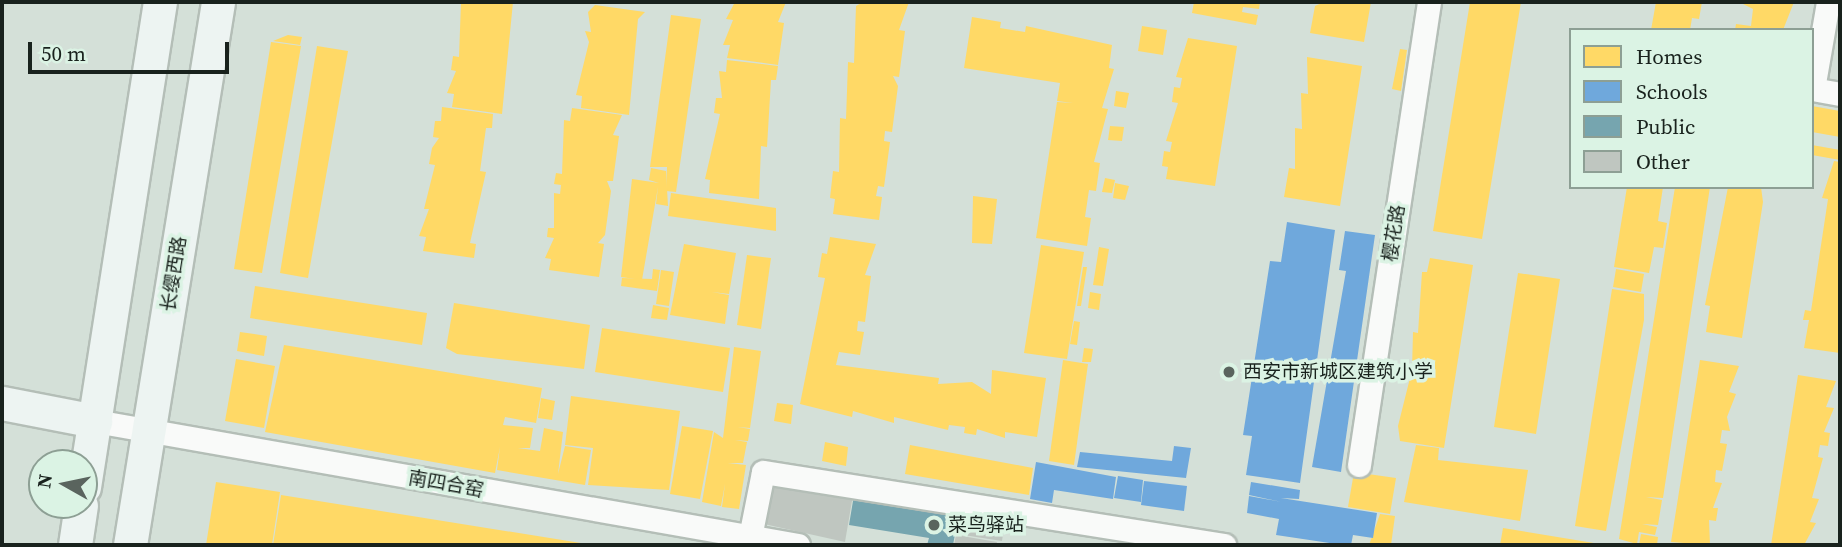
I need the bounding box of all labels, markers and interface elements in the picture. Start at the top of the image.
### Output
scale bar [32,28,233,72]
legend [1569,28,1814,189]
text: 50 m [41,39,86,68]
text: Homes [1636,42,1702,71]
text: Schools [1636,77,1708,106]
text: Public [1636,112,1695,141]
text: Other [1636,147,1690,176]
street label: 樱花路 [1378,203,1410,263]
street label: 长缨西路 [157,235,191,313]
place label: 西安市新城区建筑小学 [1243,361,1433,383]
marker: 西安市新城区建筑小学 [1221,364,1237,380]
north arrow [28,449,98,519]
street label: 南四合窑 [407,466,485,502]
text: N [30,472,58,490]
place label: 菜鸟驿站 [948,514,1024,536]
marker: 菜鸟驿站 [926,517,942,533]

